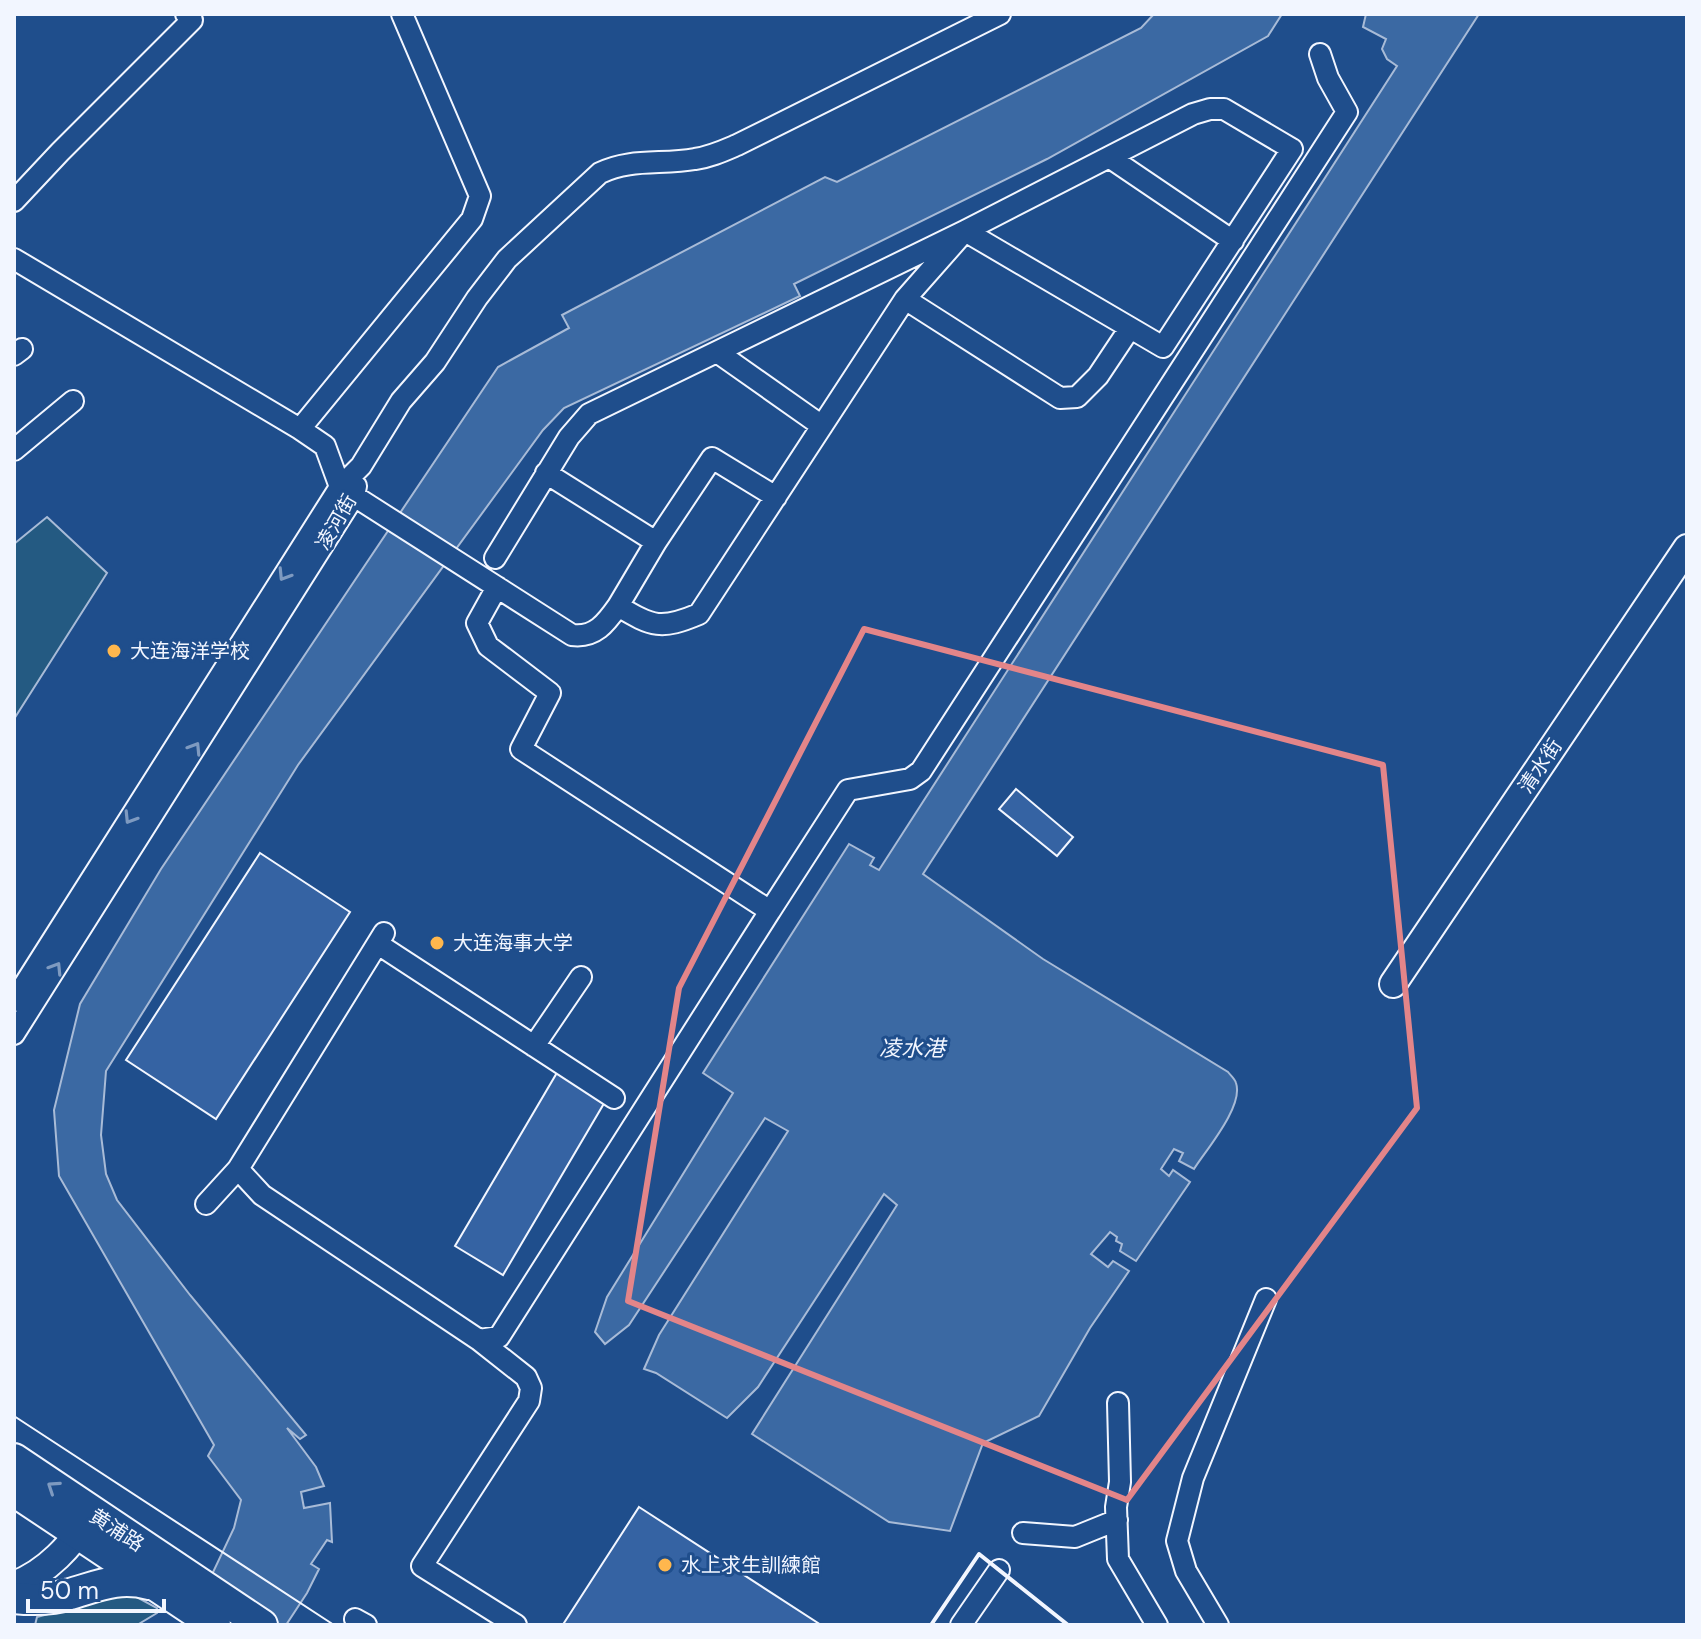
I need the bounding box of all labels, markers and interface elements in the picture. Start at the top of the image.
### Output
street label: 凌河街 [310,490,362,554]
one-way arrow [279,566,294,581]
place label: 大连海洋学校 [130,638,250,664]
marker: 大连海洋学校 [105,642,123,660]
street label: 清水街 [1512,734,1568,798]
one-way arrow [185,742,200,757]
one-way arrow [124,809,139,824]
place label: 大连海事大学 [453,930,573,956]
marker: 大连海事大学 [428,934,446,952]
one-way arrow [46,962,61,977]
water label: 凌水港 [879,1034,948,1063]
one-way arrow [47,1482,61,1497]
street label: 黄浦路 [85,1503,149,1557]
place label: 水上求生訓練館 [681,1552,821,1578]
marker: 水上求生訓練館 [656,1556,674,1574]
scale bar [28,1563,164,1613]
text: 50 m [40,1575,99,1606]

